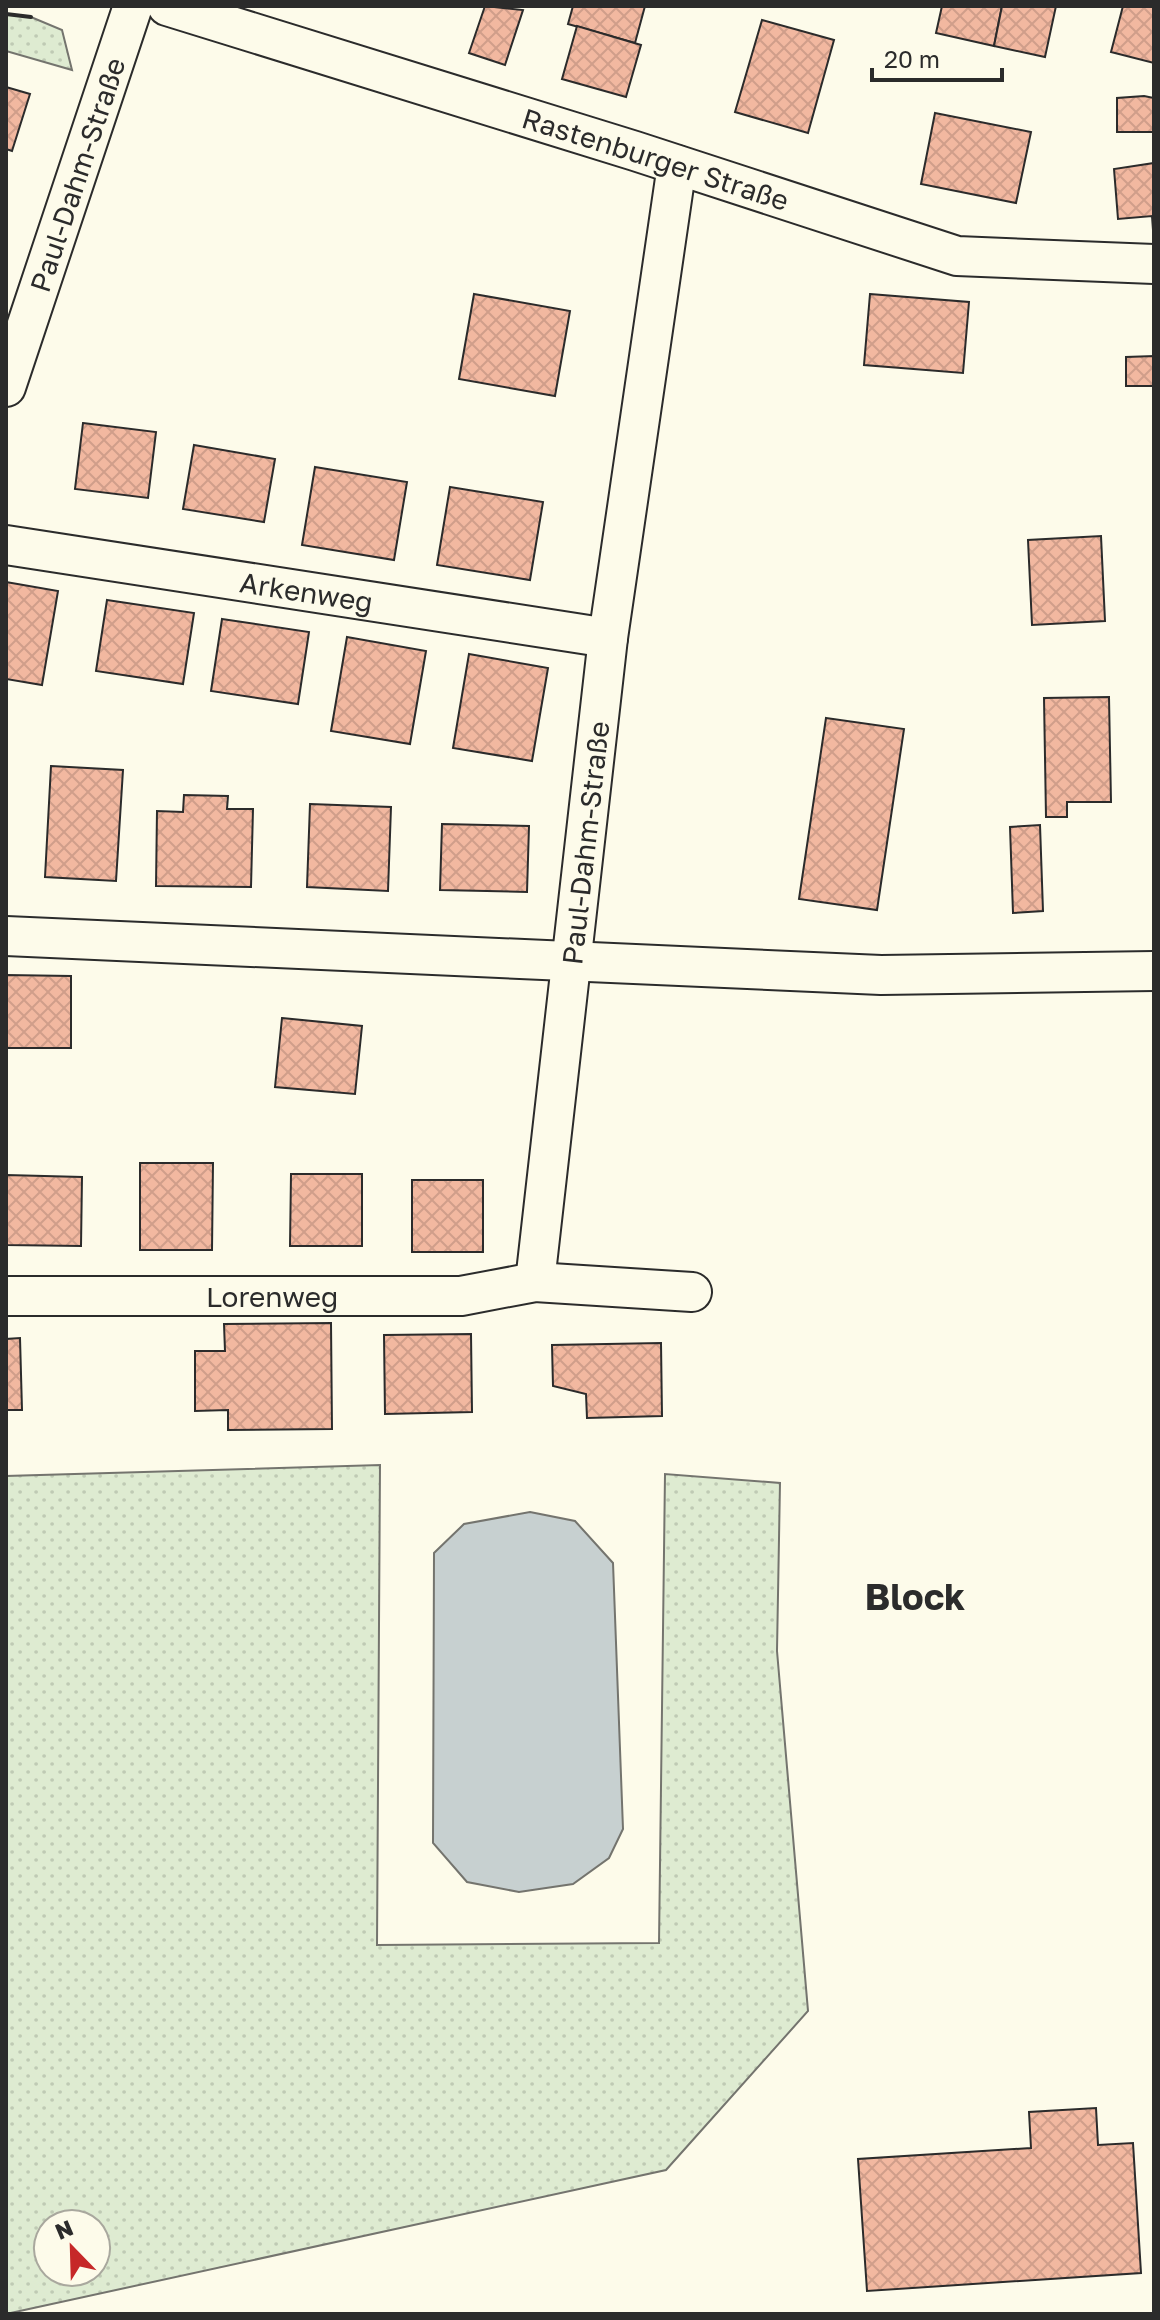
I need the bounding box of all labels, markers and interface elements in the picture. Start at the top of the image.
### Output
scale bar [872,32,1002,82]
text: 20 m [884,44,940,73]
street label: Paul-Dahm-Straße [22,53,131,296]
street label: Rastenburger Straße [518,101,793,217]
street label: Arkenweg [238,565,375,618]
street label: Paul-Dahm-Straße [555,719,615,966]
street label: Lorenweg [206,1280,338,1313]
district label: Block [865,1575,965,1618]
north arrow [32,2208,112,2288]
text: N [51,2213,77,2245]

